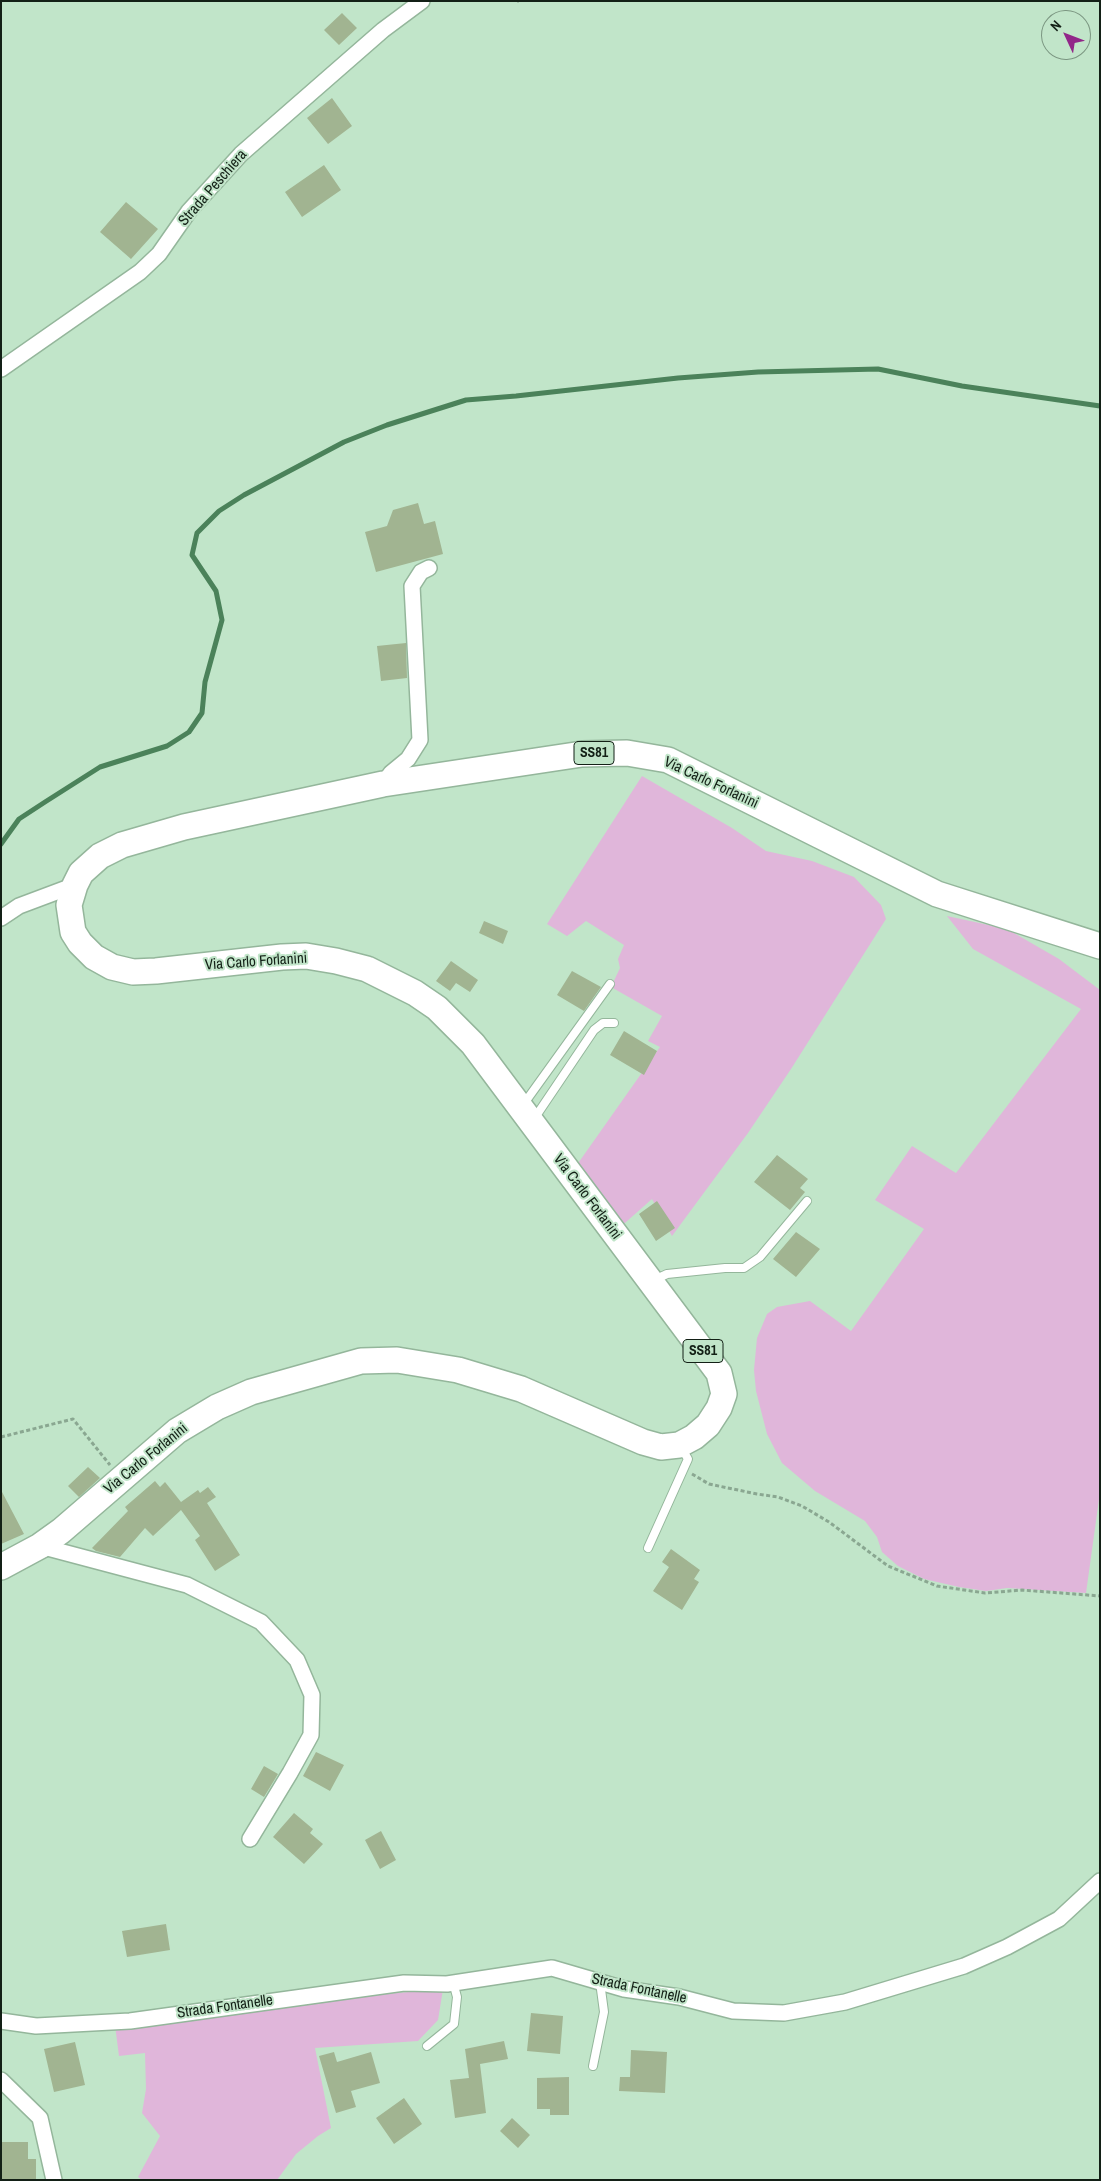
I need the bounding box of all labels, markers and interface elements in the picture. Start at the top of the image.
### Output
north arrow [1041,10,1091,60]
text: N [1046,16,1065,35]
street label: Strada Peschiera [175,146,251,230]
road number: SS81 [574,741,614,764]
street label: Via Carlo Forlanini [661,753,761,813]
street label: Via Carlo Forlanini [204,949,308,975]
street label: Via Carlo Forlanini [549,1151,625,1243]
road number: SS81 [683,1340,723,1362]
street label: Via Carlo Forlanini [101,1420,191,1498]
street label: Strada Fontanelle [590,1970,688,2008]
street label: Strada Fontanelle [176,1991,274,2023]

